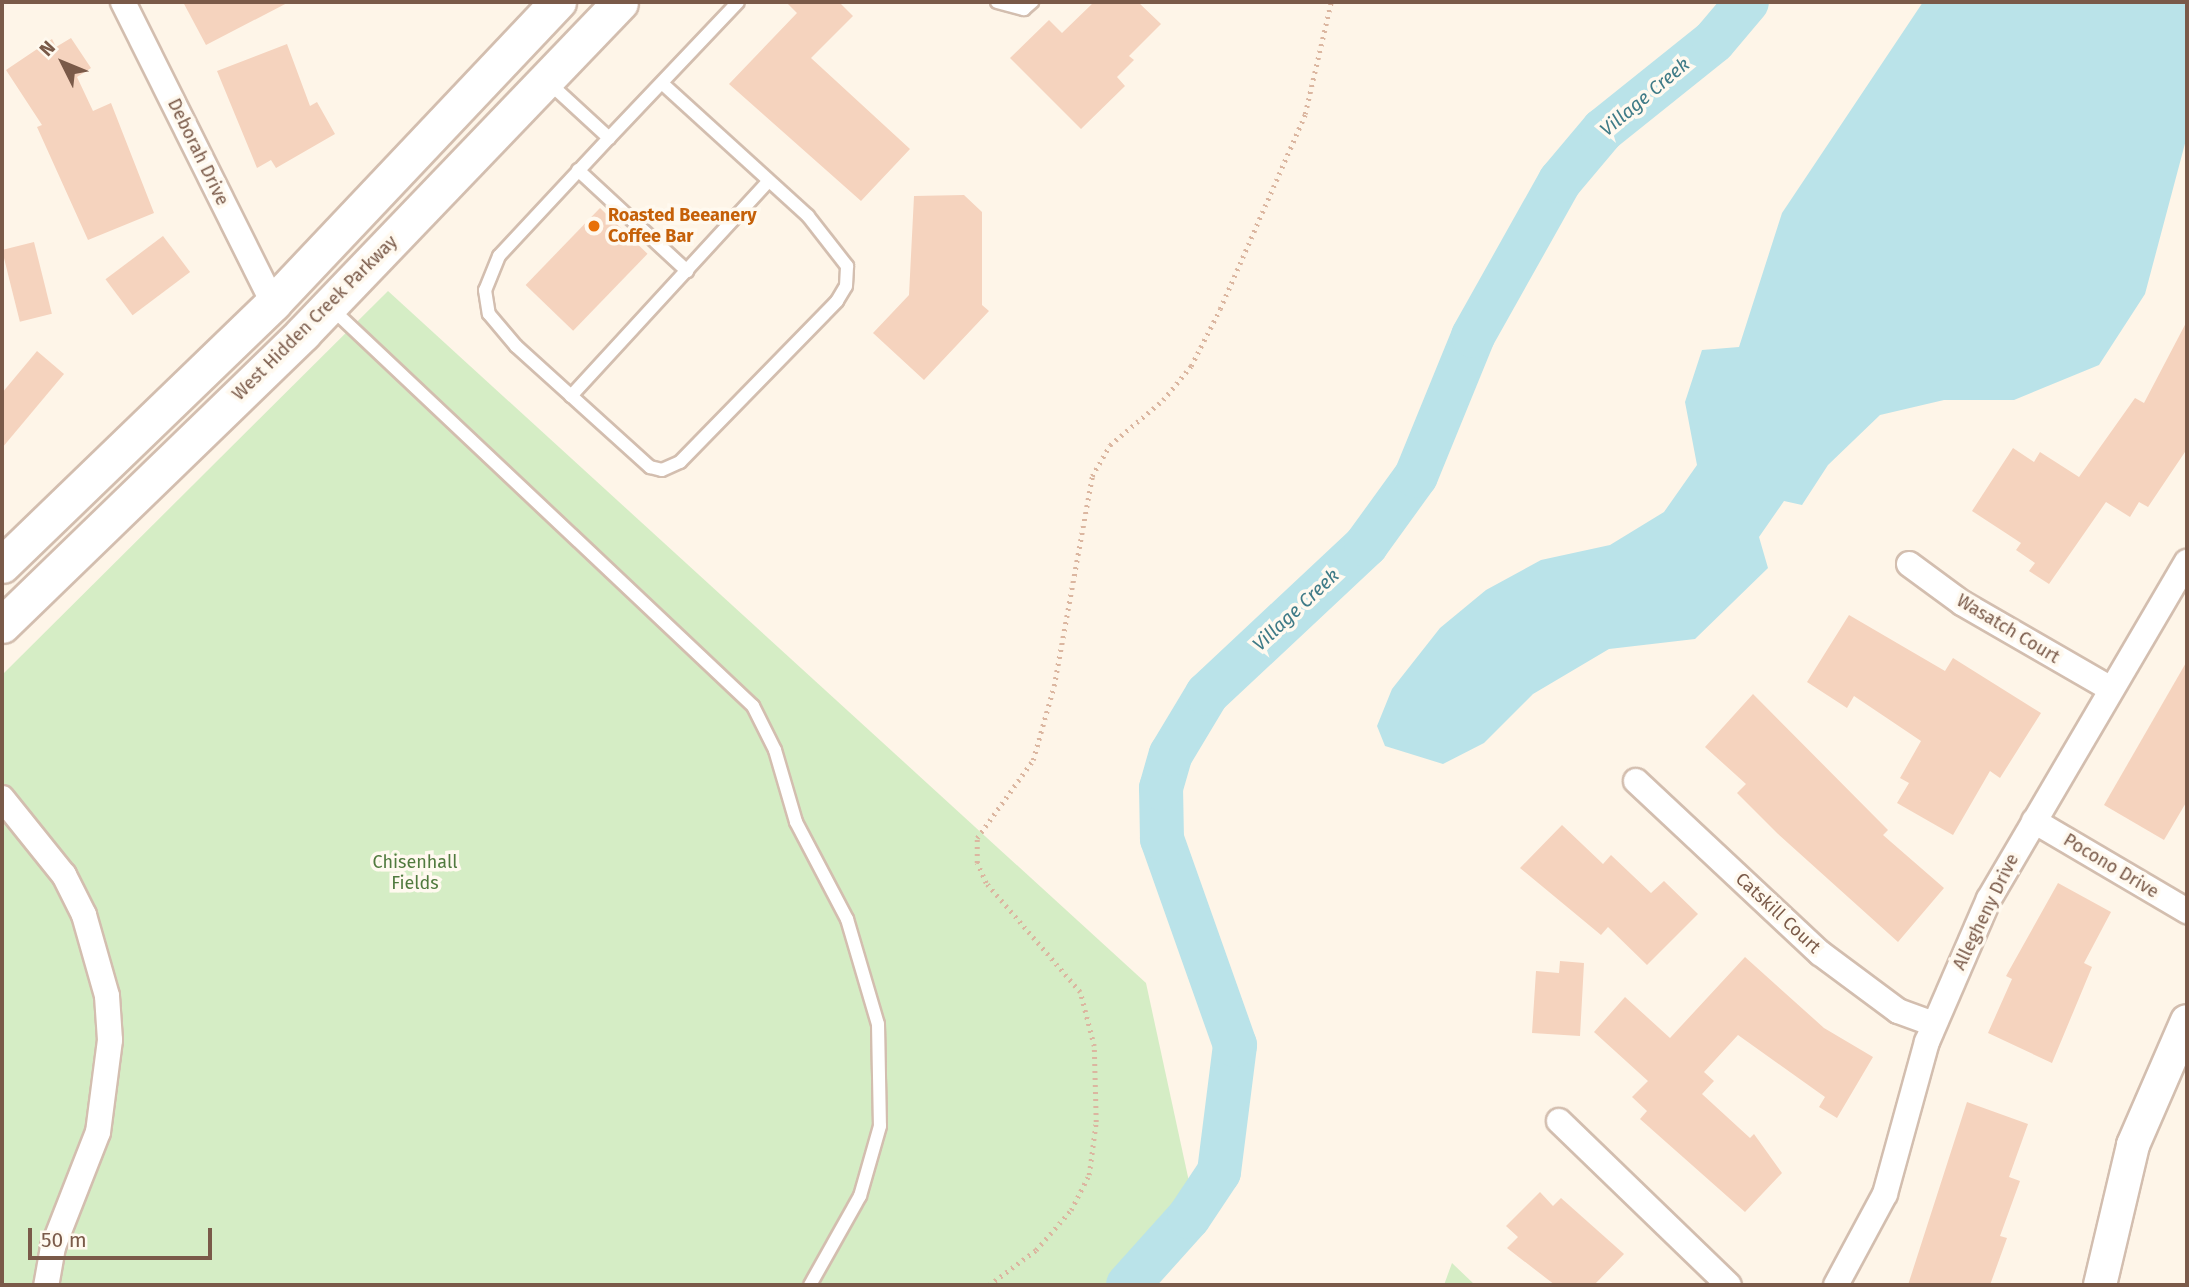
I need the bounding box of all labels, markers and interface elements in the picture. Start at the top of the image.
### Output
north arrow [28,28,98,98]
text: N [35,36,60,61]
water label: Village Creek [1596,53,1694,141]
street label: Deborah Drive [163,95,233,209]
place label: Roasted Beeanery Coffee Bar [608,205,757,248]
marker: Roasted Beeanery Coffee Bar [586,218,602,234]
street label: West Hidden Creek Parkway [228,231,402,405]
water label: Village Creek [1248,564,1344,656]
street label: Wasatch Court [1953,590,2063,668]
street label: Pocono Drive [2059,829,2163,903]
street label: Allegheny Drive [1949,850,2023,974]
park label: Chisenhall Fields [373,852,457,894]
street label: Catskill Court [1731,868,1825,958]
scale bar [32,1214,215,1258]
text: 50 m [41,1227,87,1253]

